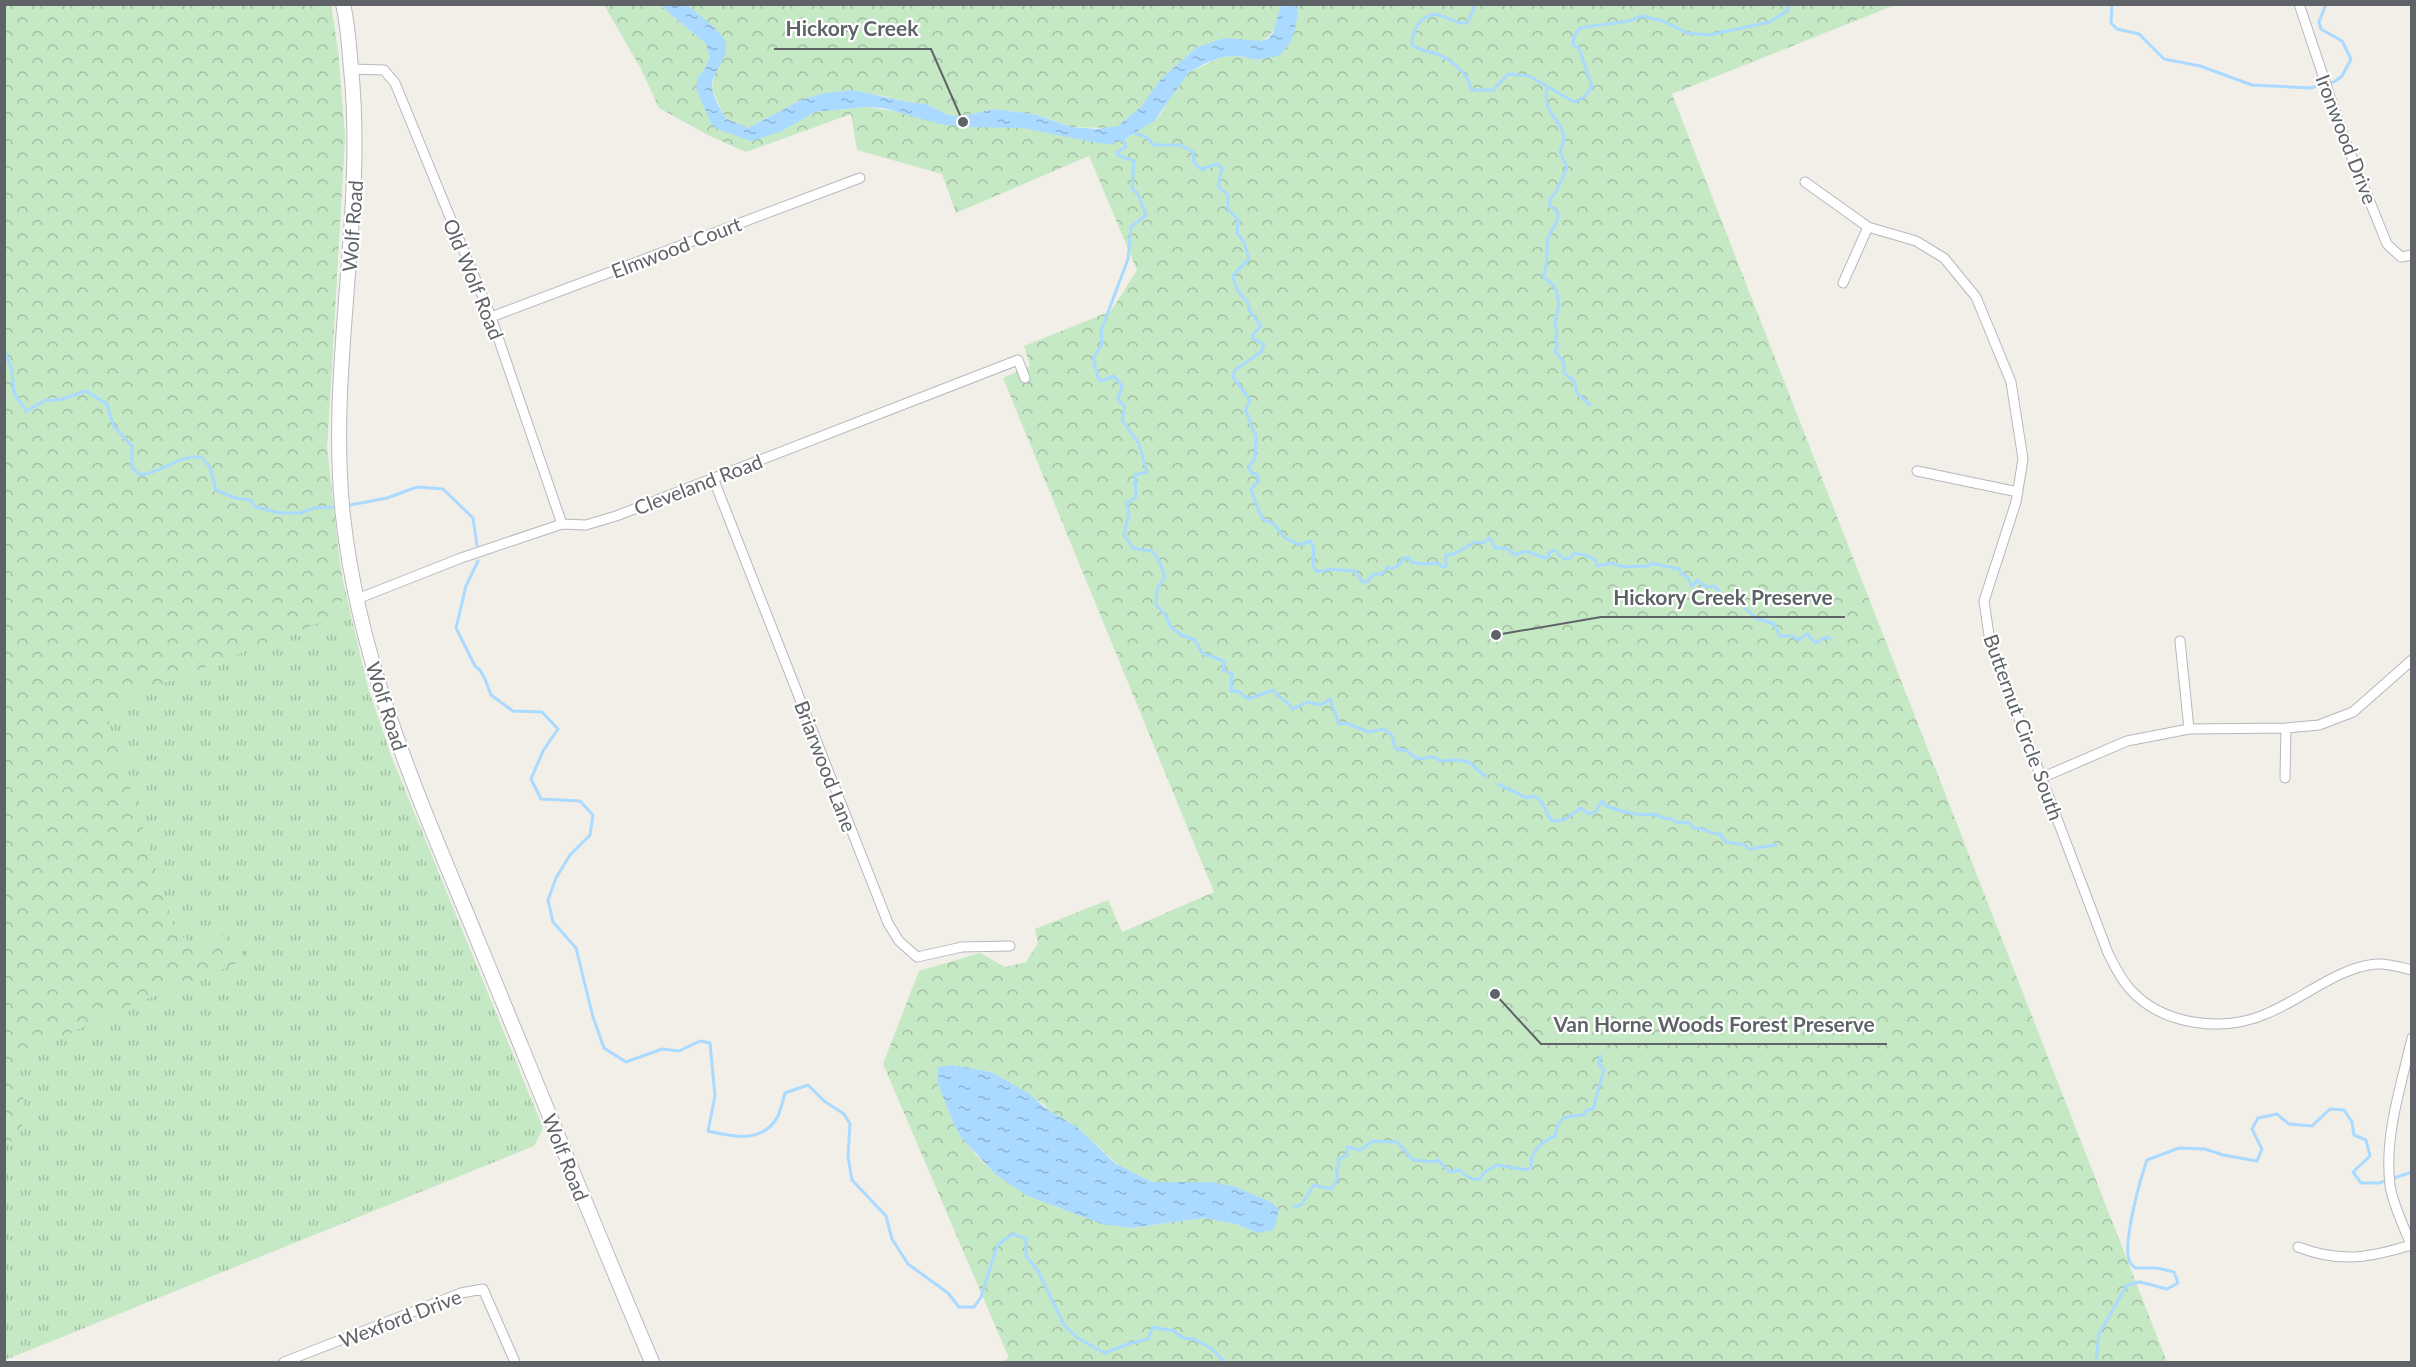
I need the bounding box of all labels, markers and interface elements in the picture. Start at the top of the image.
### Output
callout: Hickory Creek [774,10,931,49]
text: Hickory Creek [786,15,919,40]
street label: Ironwood Drive [2311,71,2383,207]
street label: Wolf Road [337,179,367,273]
street label: Elmwood Court [608,211,744,283]
street label: Old Wolf Road [439,215,509,343]
street label: Cleveland Road [630,449,766,519]
callout: Hickory Creek Preserve [1601,578,1845,617]
text: Hickory Creek Preserve [1613,584,1833,609]
street label: Butternut Circle South [1979,631,2069,823]
street label: Wolf Road [361,659,413,753]
street label: Briarwood Lane [790,697,862,835]
callout: Van Horne Woods Forest Preserve [1541,1005,1887,1044]
text: Van Horne Woods Forest Preserve [1552,1011,1875,1036]
street label: Wolf Road [538,1110,594,1204]
street label: Wexford Drive [336,1284,464,1352]

